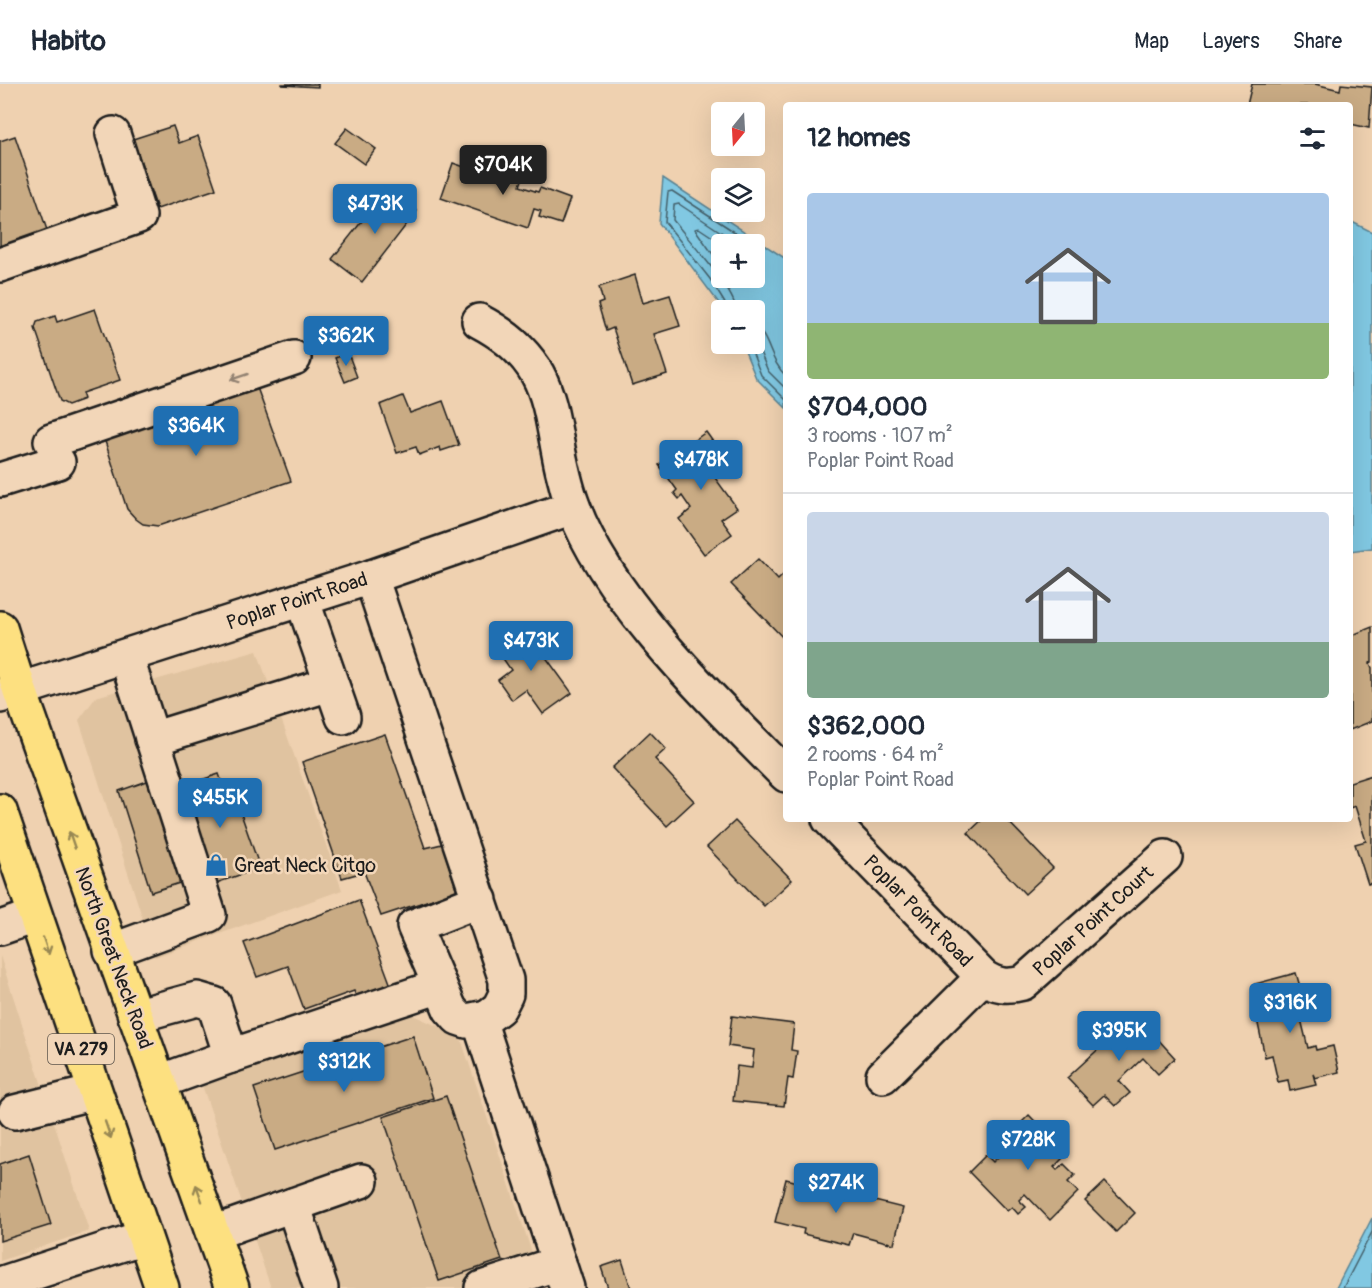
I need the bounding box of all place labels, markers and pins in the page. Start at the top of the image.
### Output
pin: $704K [461,145,545,196]
pin: $473K [333,184,417,235]
pin: $362K [304,316,388,367]
pin: $364K [154,406,238,457]
pin: $478K [659,440,743,491]
pin: $473K [489,621,573,672]
pin: $455K [178,778,262,829]
shop icon: Great Neck Citgo [203,852,229,878]
place label: Great Neck Citgo [234,853,376,878]
pin: $316K [1248,983,1332,1034]
pin: $395K [1077,1011,1161,1062]
pin: $312K [302,1042,386,1093]
pin: $728K [986,1120,1070,1171]
pin: $274K [794,1163,878,1214]

